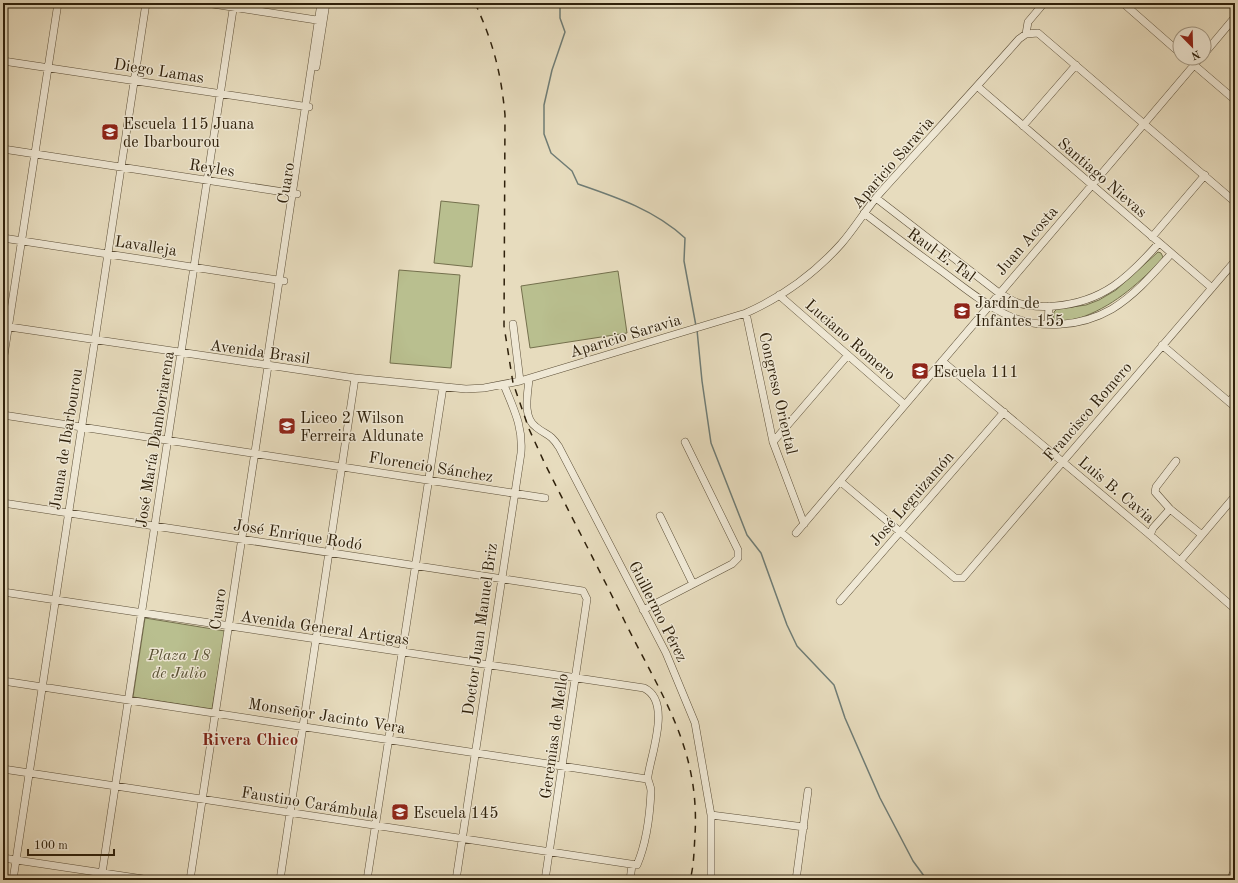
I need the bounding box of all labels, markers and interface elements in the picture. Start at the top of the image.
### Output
north arrow [1172,26,1212,66]
text: N [1189,47,1201,61]
street label: Diego Lamas [112,57,205,87]
street label: Aparicio Saravia [850,114,937,212]
place label: Escuela 115 Juana de Ibarbourou [123,117,255,151]
school or university icon: Escuela 115 Juana de Ibarbourou [100,122,120,142]
street label: Santiago Nievas [1054,136,1149,221]
street label: Reyles [188,157,236,180]
street label: Cuaro [276,161,298,205]
street label: Juan Acosta [993,204,1062,279]
street label: Raul E. Tal [904,226,978,285]
street label: Lavalleja [113,234,178,260]
place label: Jardín de Infantes 155 [975,296,1064,330]
street label: Luciano Romero [802,297,898,384]
school or university icon: Jardín de Infantes 155 [952,301,972,321]
street label: Aparicio Saravia [568,312,683,361]
street label: Congreso Oriental [755,331,799,456]
street label: Avenida Brasil [209,338,311,368]
street label: José María Damboriarena [134,350,178,529]
street label: Francisco Romero [1041,360,1136,465]
school or university icon: Escuela 111 [910,361,930,381]
place label: Escuela 111 [933,365,1018,381]
street label: Juana de Ibarbourou [48,367,86,511]
place label: Liceo 2 Wilson Ferreira Aldunate [300,411,424,445]
school or university icon: Liceo 2 Wilson Ferreira Aldunate [277,416,297,436]
street label: José Leguizamón [867,449,958,550]
street label: Florencio Sánchez [367,450,494,486]
street label: Luis B. Cavia [1075,454,1157,527]
street label: José Enrique Rodó [232,518,363,554]
street label: Doctor Juan Manuel Briz [461,542,501,716]
street label: Guillermo Pérez [625,559,689,665]
street label: Cuaro [208,587,230,631]
street label: Avenida General Artigas [239,609,410,649]
park label: Plaza 18 de Julio [147,648,211,682]
street label: Geremias de Mello [538,672,572,800]
street label: Monseñor Jacinto Vera [247,697,407,737]
district label: Rivera Chico [202,732,298,749]
street label: Faustino Carámbula [240,785,380,823]
school or university icon: Escuela 145 [390,802,410,822]
place label: Escuela 145 [413,806,498,822]
scale bar [28,831,114,857]
text: 100 m [34,840,68,852]

